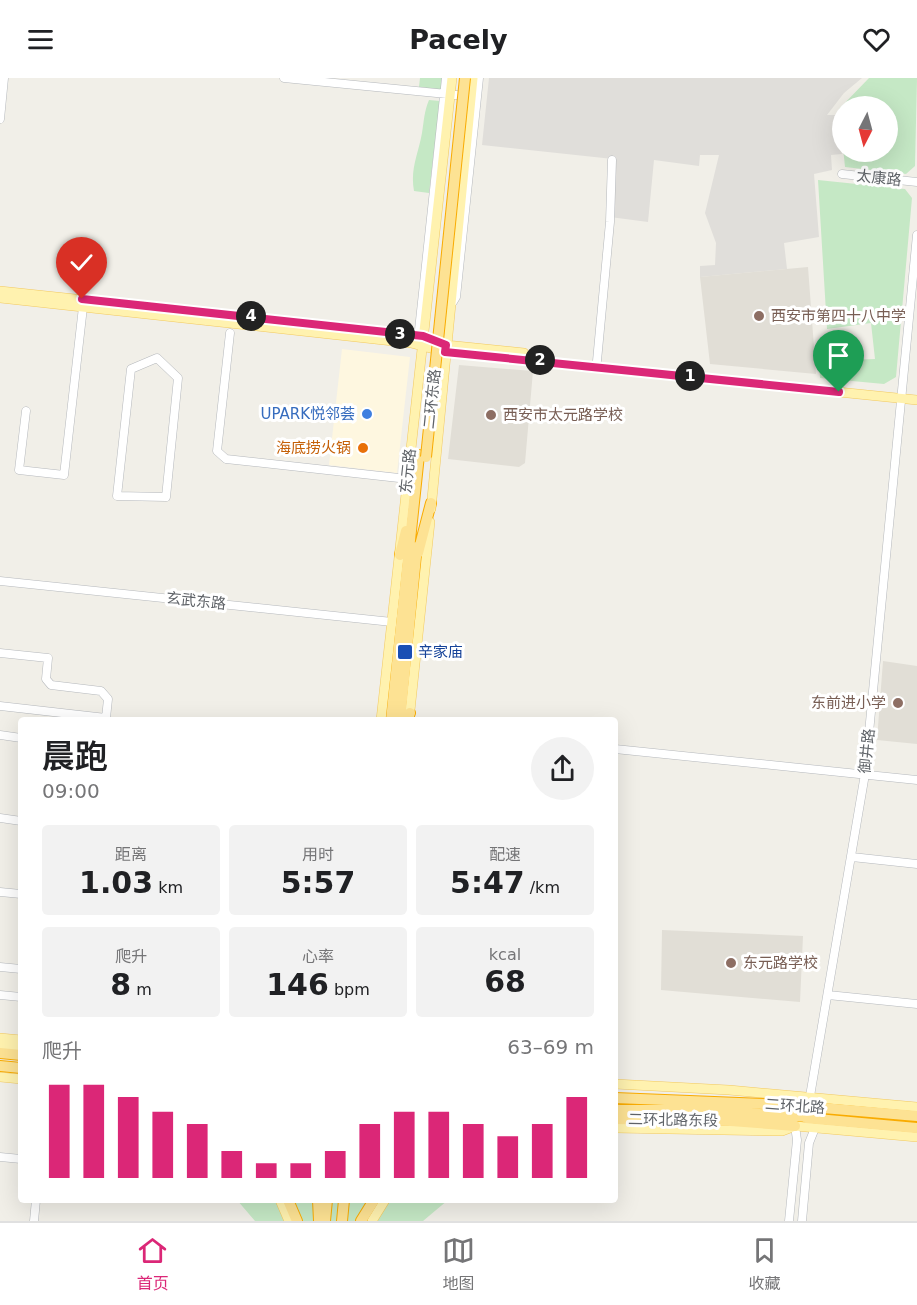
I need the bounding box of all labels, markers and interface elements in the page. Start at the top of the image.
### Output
icon: menu [24,23,57,56]
icon: heart [860,23,893,56]
text: Pacely [409,24,508,55]
north arrow [832,96,898,162]
map controls [832,96,898,162]
street label: 太康路 [856,167,902,189]
pin [56,237,107,299]
icon: check [65,246,98,279]
pin: 4 [236,301,266,331]
text: 4 [245,306,257,325]
place label: 西安市第四十八中学 [771,307,906,325]
marker: 西安市第四十八中学 [752,309,766,323]
pin: 3 [385,319,415,349]
text: 3 [394,324,406,343]
pin [813,330,864,392]
icon: arrive [822,339,855,372]
pin: 2 [525,345,555,375]
text: 2 [534,350,546,369]
pin: 1 [675,361,705,391]
text: 1 [684,366,696,385]
street label: 二环东路 [420,368,444,430]
place label: UPARK悦邻荟 [260,405,355,423]
place label: 西安市太元路学校 [503,406,623,424]
marker: UPARK悦邻荟 [360,407,374,421]
marker: 西安市太元路学校 [484,408,498,422]
place label: 海底捞火锅 [276,439,351,457]
marker: 海底捞火锅 [356,441,370,455]
street label: 东元路 [397,448,419,494]
street label: 玄武东路 [165,589,227,613]
marker: 辛家庙 [396,643,414,661]
place label: 辛家庙 [418,643,463,661]
place label: 东前进小学 [811,694,886,712]
marker: 东前进小学 [891,696,905,710]
street label: 御井路 [856,728,878,774]
text: 晨跑 [42,737,108,776]
button: share [531,737,594,800]
text: 09:00 [42,779,100,803]
text: 距离 [115,845,147,864]
text: 用时 [302,845,334,864]
text: 配速 [489,845,521,864]
text: 1.03 [79,865,153,900]
text: 5:57 [281,865,355,900]
text: 5:47 [450,865,525,900]
text: km [153,878,183,897]
text: /km [525,878,560,897]
text: kcal [489,945,521,964]
text: 爬升 [115,947,147,966]
text: 心率 [302,947,334,966]
place label: 东元路学校 [743,954,818,972]
marker: 东元路学校 [724,956,738,970]
text: 68 [484,964,526,999]
text: 8 [110,967,131,1002]
text: 146 [266,967,329,1002]
text: m [131,980,152,999]
text: bpm [329,980,370,999]
text: 63–69 m [507,1035,594,1059]
text: 爬升 [42,1039,82,1063]
street label: 二环北路 [764,1095,826,1117]
street label: 二环北路东段 [628,1110,718,1130]
tab: 首页 [136,1234,169,1294]
tab: 地图 [442,1234,475,1294]
tab: 收藏 [748,1234,781,1294]

